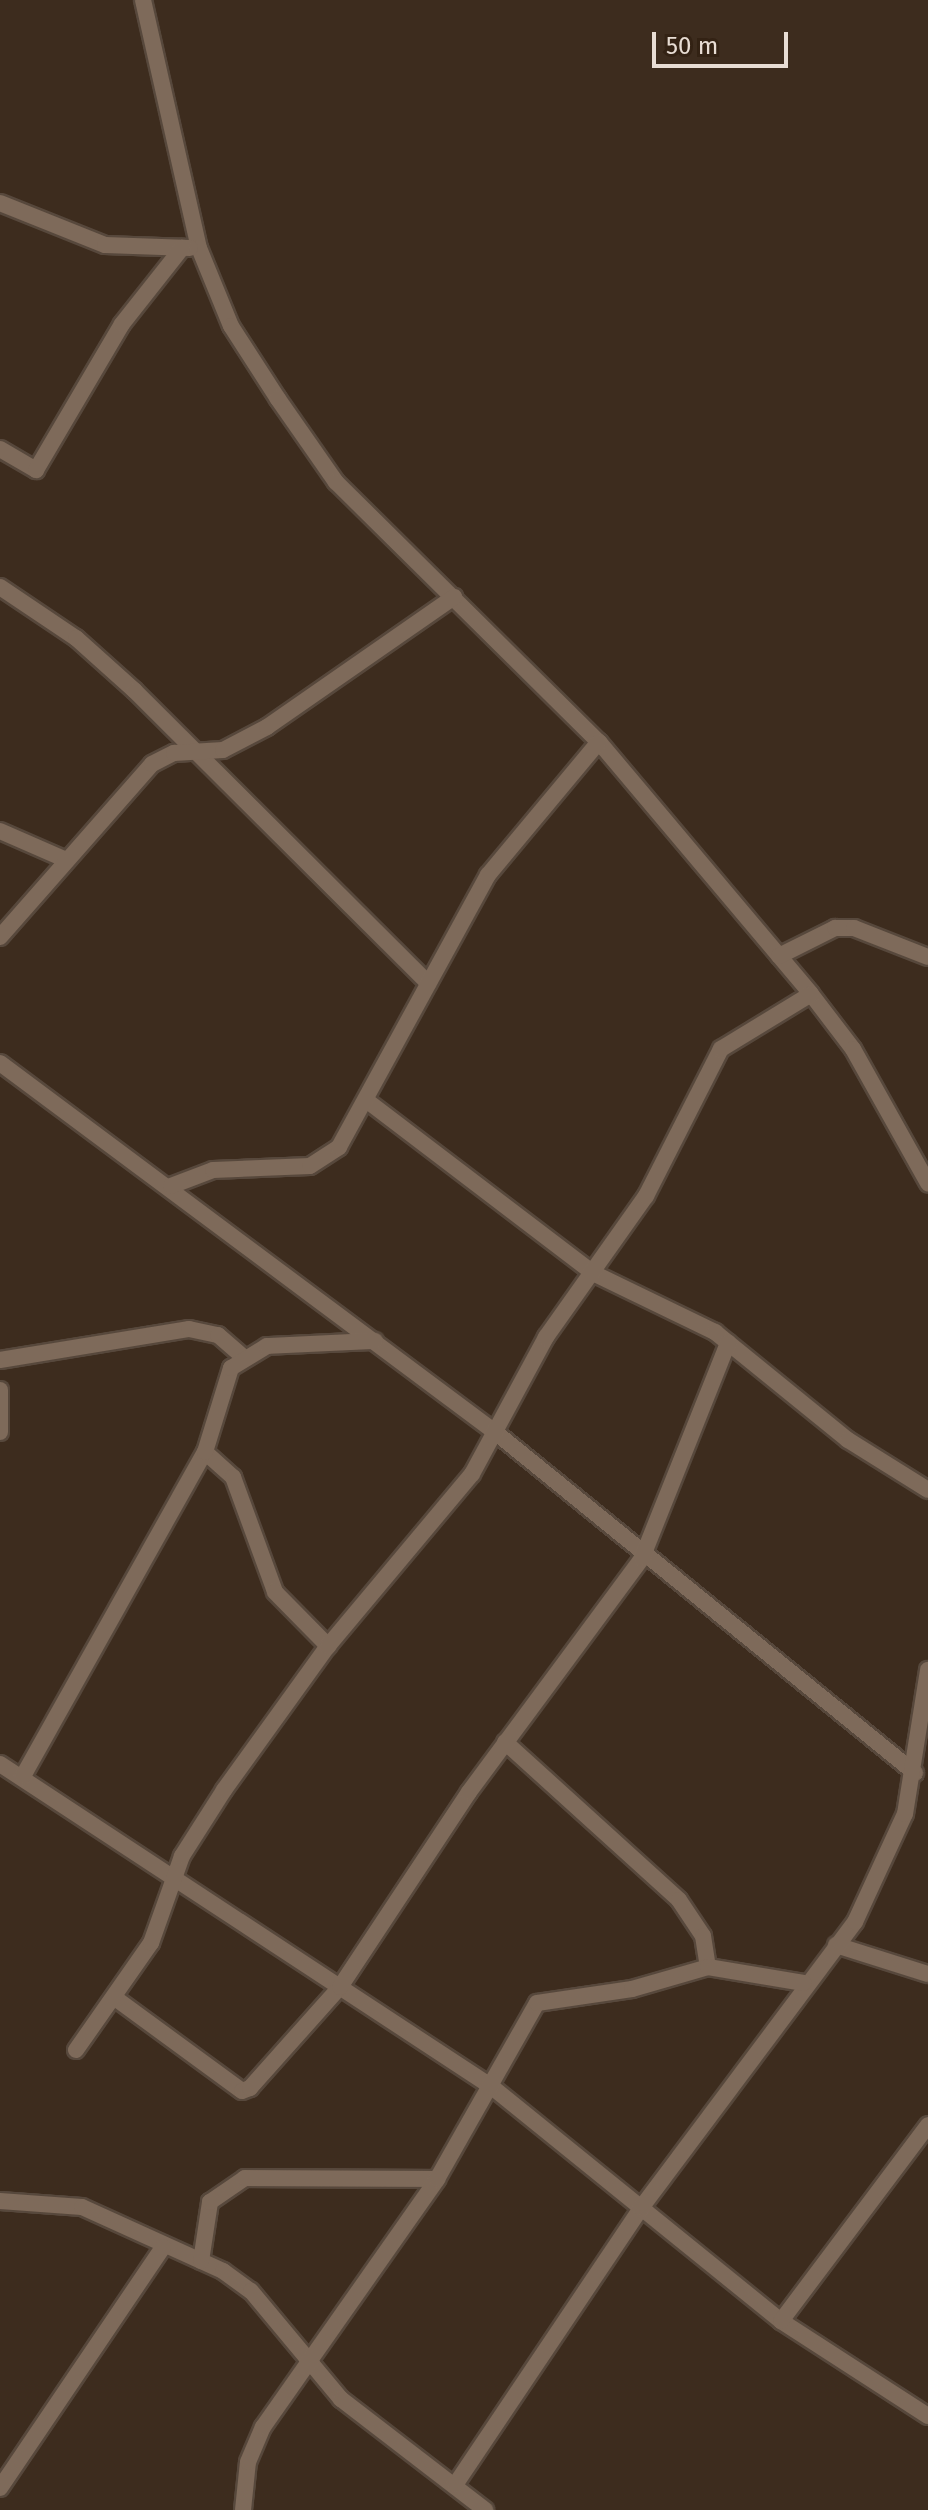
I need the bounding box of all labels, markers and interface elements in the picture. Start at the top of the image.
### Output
scale bar [656,16,792,66]
text: 50 m [666,32,718,60]

